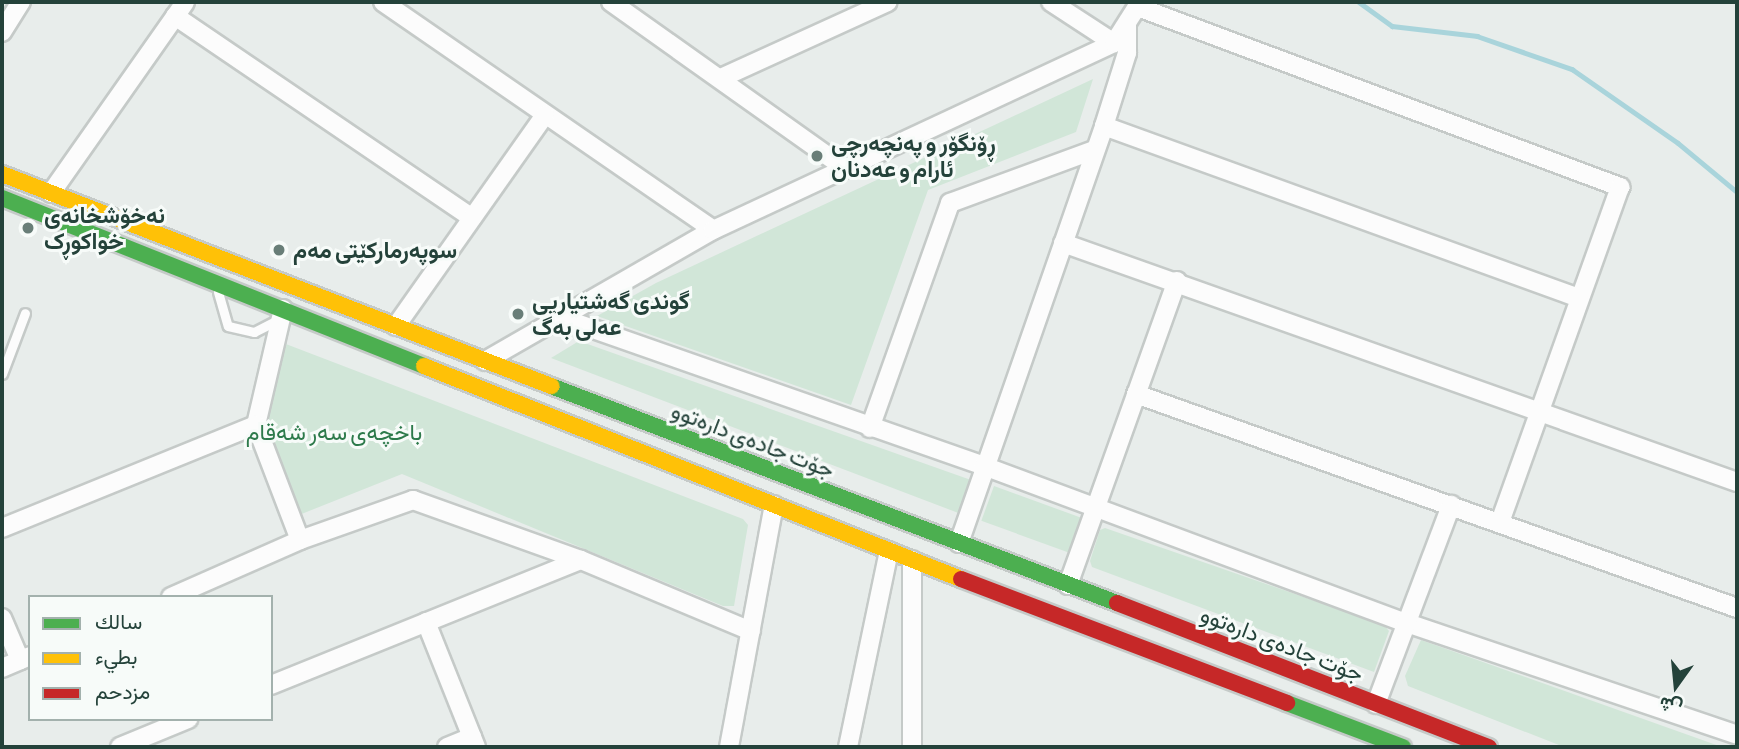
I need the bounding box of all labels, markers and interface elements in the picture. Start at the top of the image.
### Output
place label: ڕۆنگۆڕ و پەنچەرچی ئارام و عەدنان [831,129,996,183]
marker: ڕۆنگۆڕ و پەنچەرچی ئارام و عەدنان [809,148,825,164]
place label: نەخۆشخانەی خواکوڕک [44,201,165,255]
marker: نەخۆشخانەی خواکوڕک [18,218,38,238]
place label: سوپەرمارکێتی مەم [293,236,457,264]
marker: سوپەرمارکێتی مەم [271,242,287,258]
place label: گوندی گەشتیاریی عەلی بەگ [532,287,690,341]
marker: گوندی گەشتیاریی عەلی بەگ [510,306,526,322]
street label: جۆت جادەی دارەتوو [668,396,838,484]
park label: باخچەی سەر شەقام [246,418,422,446]
legend [28,595,273,721]
street label: جۆت جادەی دارەتوو [1197,600,1367,688]
text: سالك [95,609,142,633]
text: بطيء [95,644,138,668]
north arrow [1641,651,1711,721]
text: مزدحم [95,679,150,703]
text: ش [1657,693,1684,720]

